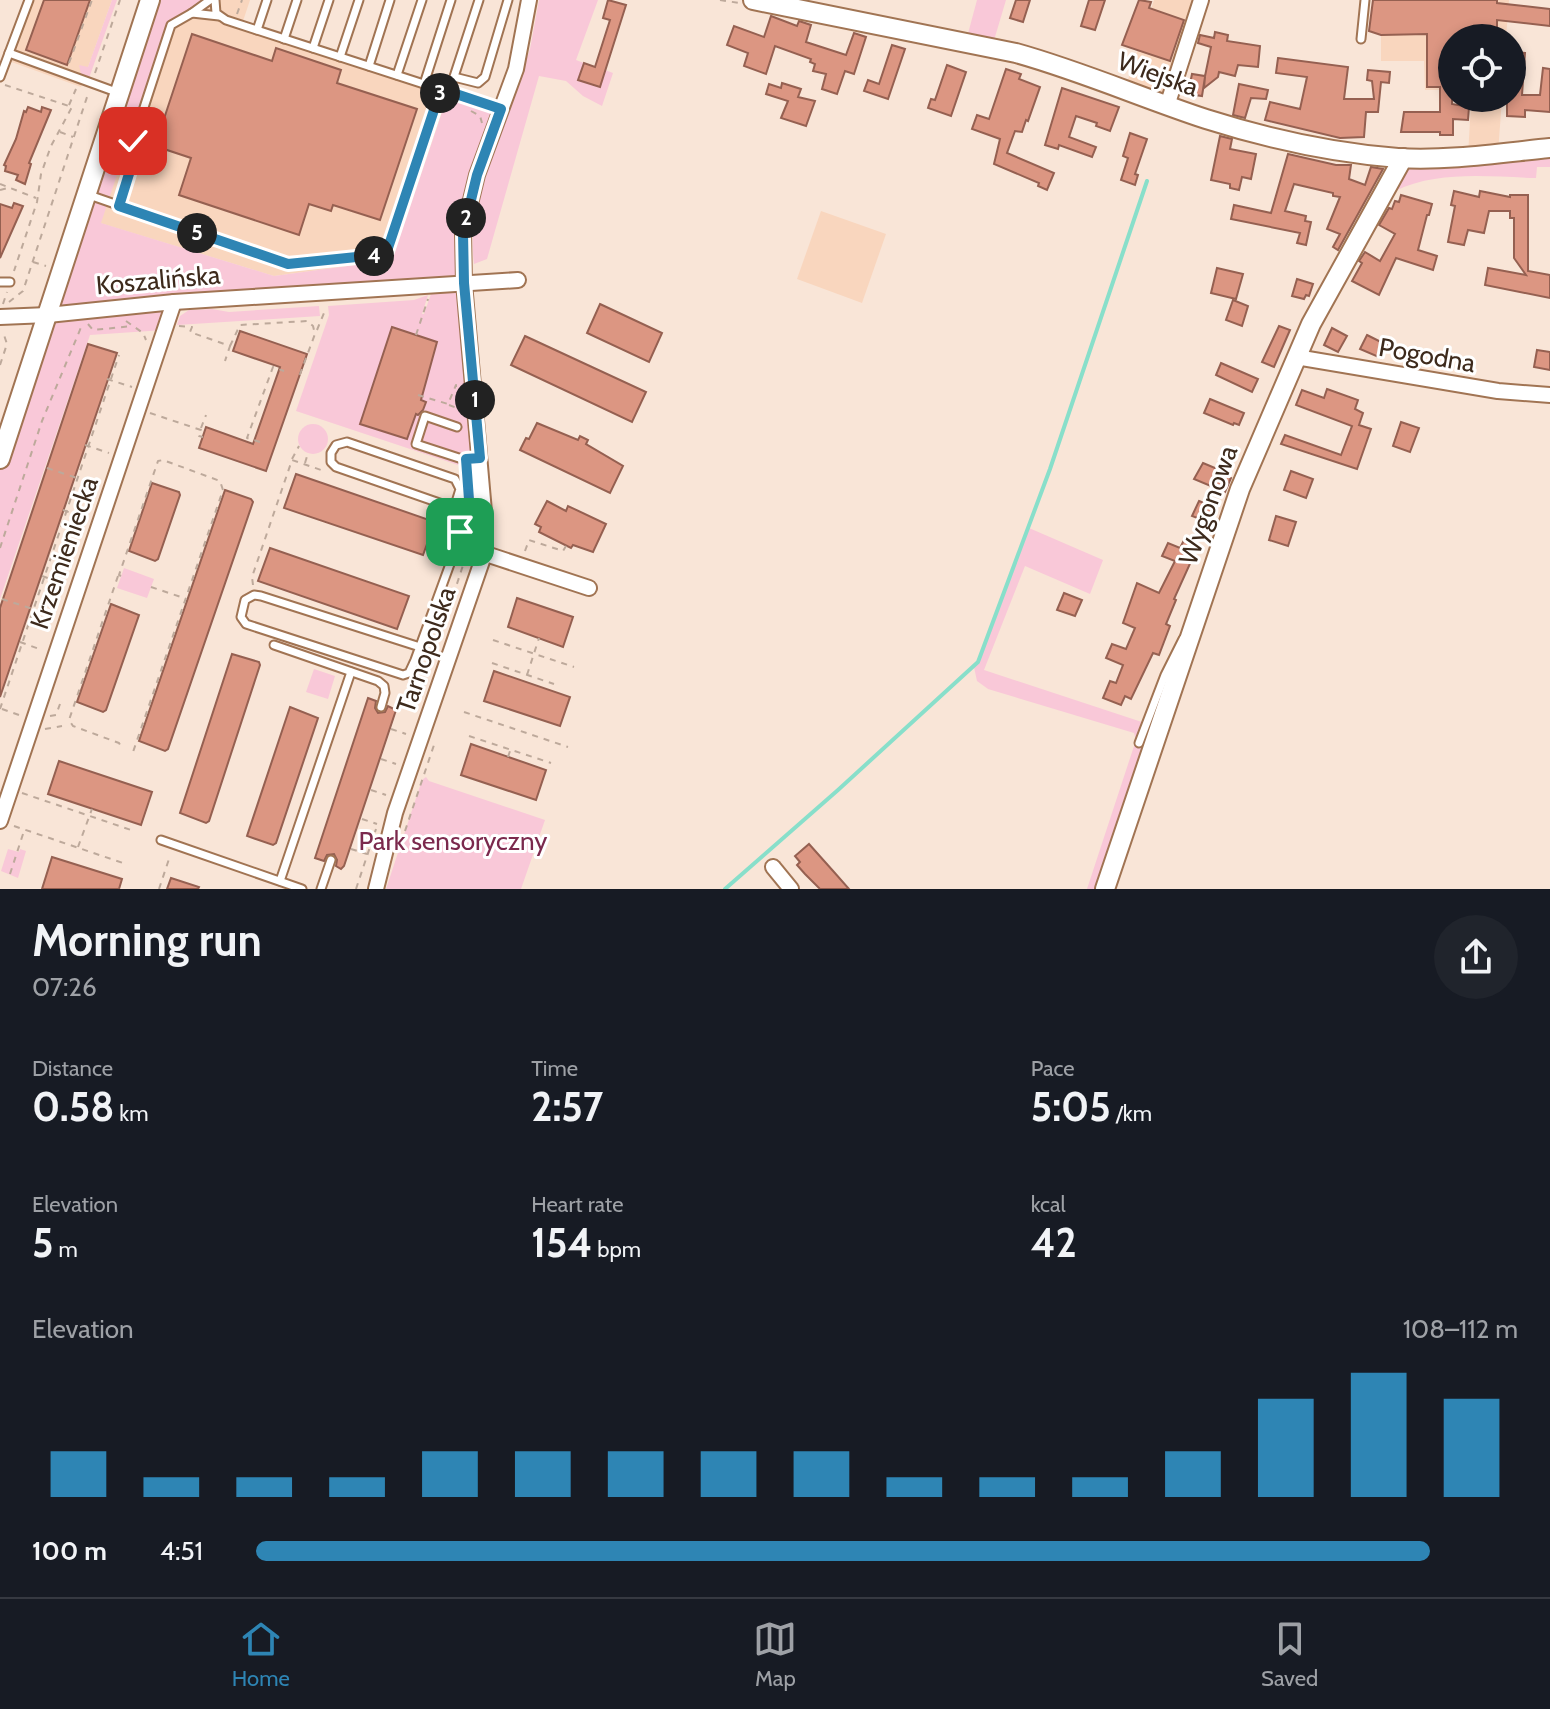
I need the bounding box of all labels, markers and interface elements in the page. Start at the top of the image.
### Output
map controls [1438,24,1526,112]
button: locate [1438,24,1526,112]
street label: Wiejska [1113,45,1203,104]
pin: 3 [420,73,460,113]
text: 3 [434,79,446,106]
pin [99,107,167,175]
icon: check [111,119,155,163]
pin: 2 [446,198,486,238]
text: 2 [460,204,472,231]
pin: 5 [177,213,217,253]
text: 5 [191,219,203,246]
pin: 4 [354,236,394,276]
text: 4 [367,242,381,269]
street label: Koszalińska [95,259,222,301]
street label: Pogodna [1376,331,1478,379]
pin: 1 [455,380,495,420]
text: 1 [471,386,479,413]
street label: Wygonowa [1172,441,1245,569]
street label: Krzemieniecka [23,472,105,633]
pin [426,498,494,566]
icon: arrive [438,510,482,554]
street label: Tarnopolska [389,582,463,717]
park label: Park sensoryczny [359,825,547,857]
text: Morning run [32,914,262,967]
button: share [1434,915,1518,999]
text: 07:26 [32,971,97,1003]
text: Distance [32,1055,113,1082]
text: Time [531,1055,578,1082]
text: Pace [1031,1055,1075,1082]
text: 0.58 [32,1082,114,1131]
text: 2:57 [531,1082,603,1131]
text: 5:05 [1031,1082,1111,1131]
text: km [114,1100,148,1127]
text: /km [1111,1100,1152,1127]
text: Elevation [32,1191,118,1218]
text: Heart rate [531,1191,623,1218]
text: kcal [1031,1191,1066,1218]
text: 5 [32,1218,53,1267]
text: 154 [531,1218,592,1267]
text: 42 [1031,1218,1077,1267]
text: m [53,1236,78,1263]
text: bpm [592,1236,641,1263]
text: Elevation [32,1313,134,1345]
text: 108–112 m [1403,1313,1518,1345]
text: 100 m [32,1535,107,1567]
text: 4:51 [160,1535,203,1567]
tab: Home [232,1617,290,1692]
tab: Map [753,1617,797,1692]
tab: Saved [1261,1617,1318,1692]

